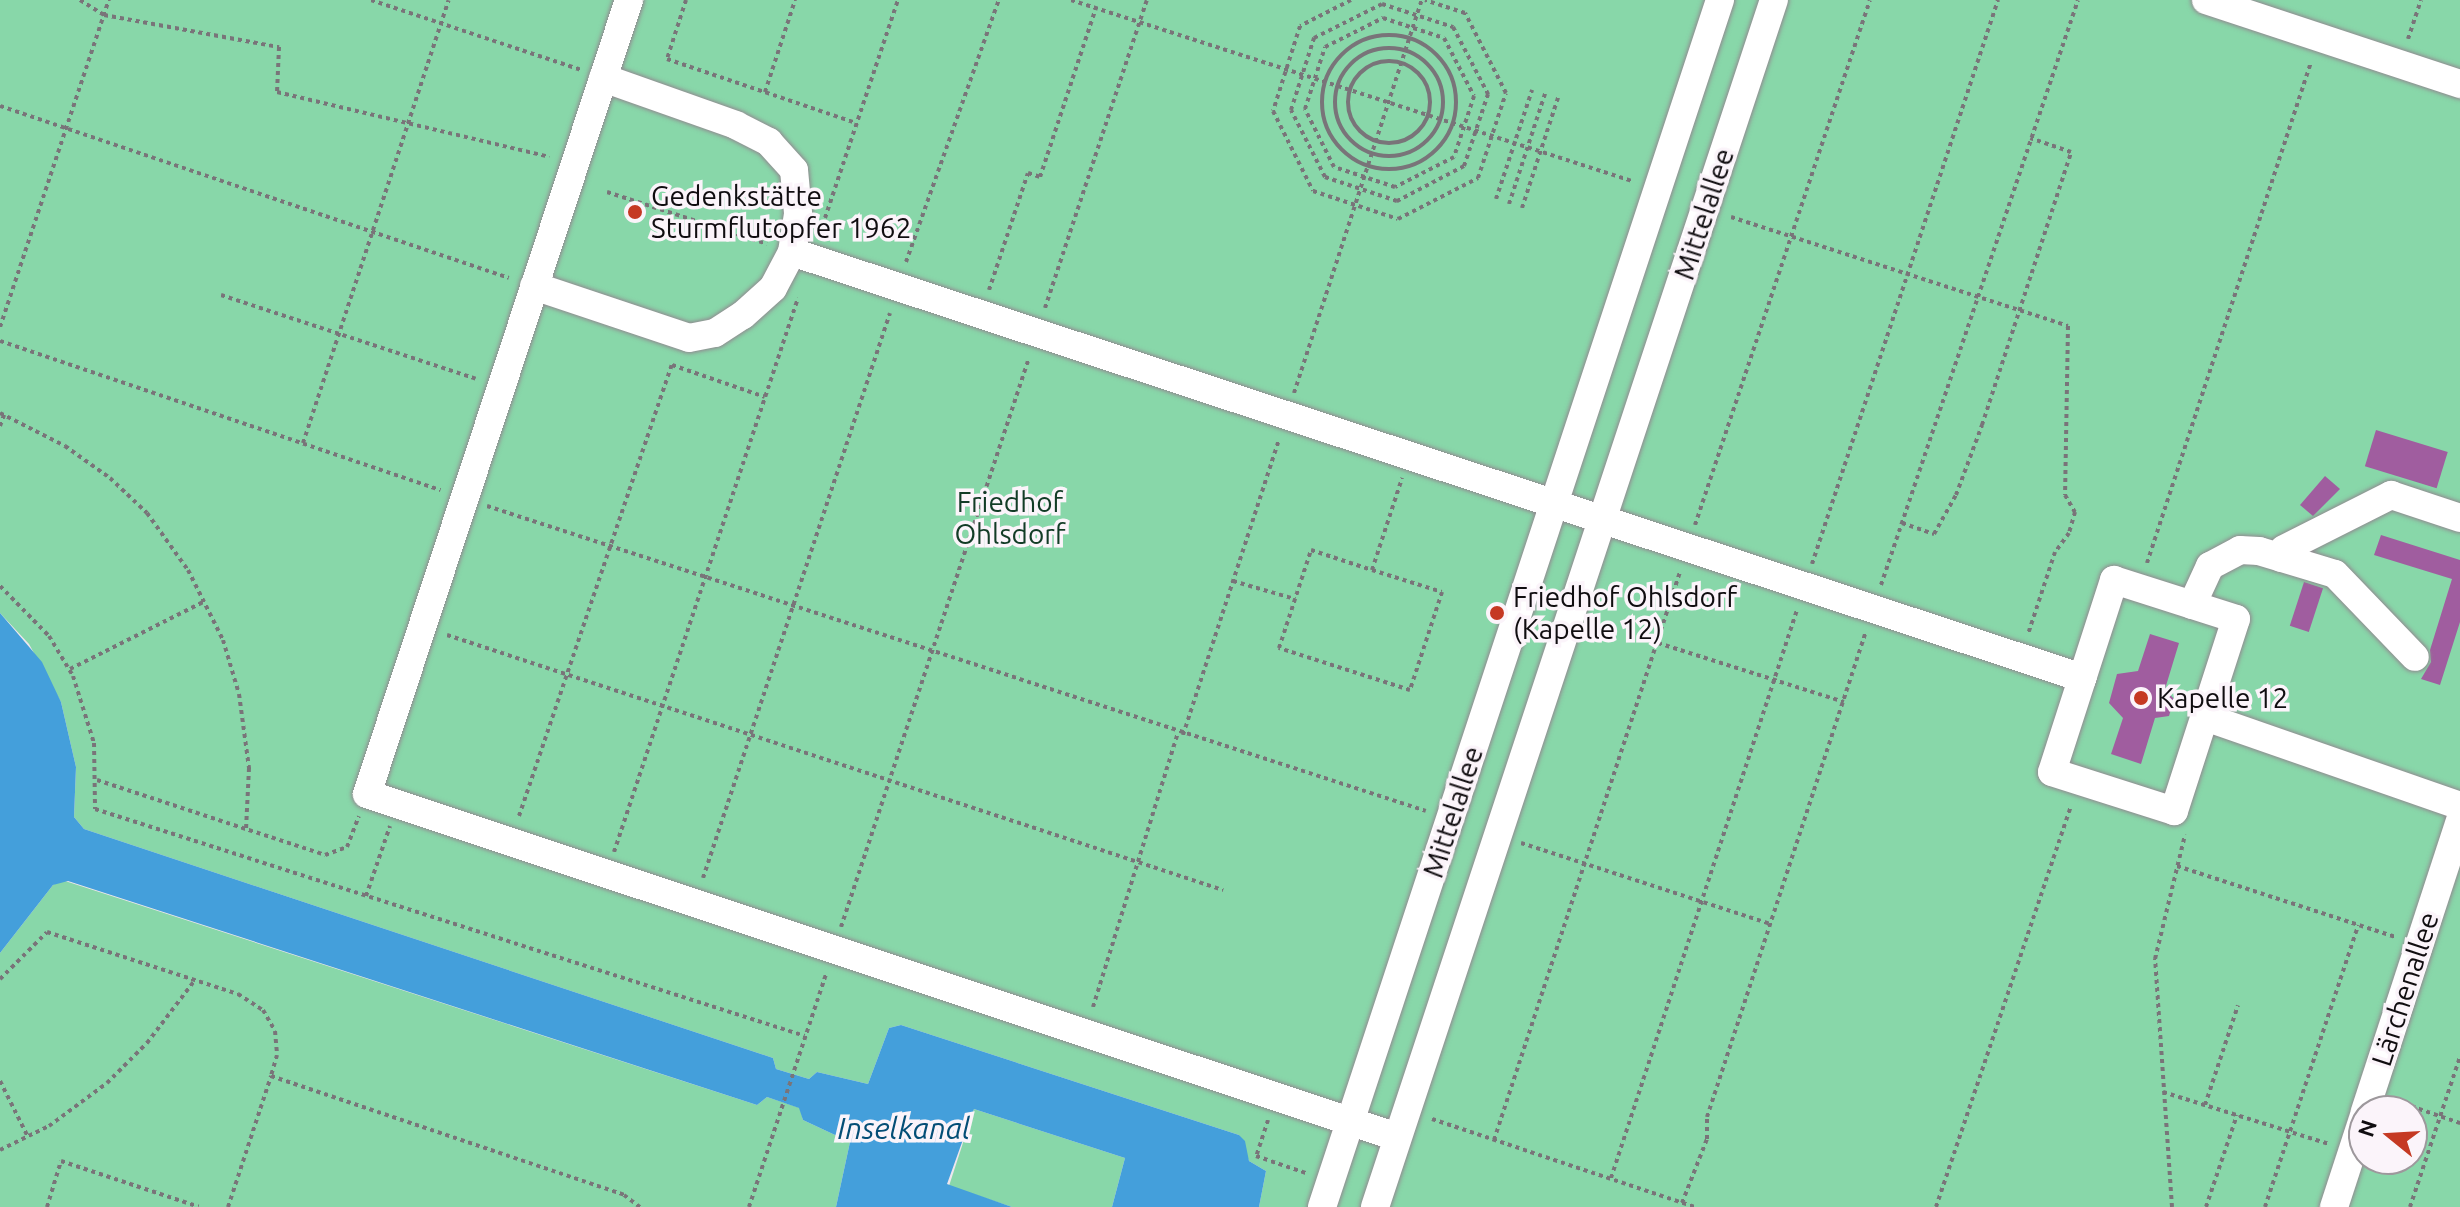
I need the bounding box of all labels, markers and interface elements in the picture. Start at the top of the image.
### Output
street label: Mittelallee [1667,144,1741,284]
place label: Gedenkstätte Sturmflutopfer 1962 [651,179,911,245]
marker: Gedenkstätte Sturmflutopfer 1962 [626,203,644,221]
park label: Friedhof Ohlsdorf [954,485,1066,551]
place label: Friedhof Ohlsdorf (Kapelle 12) [1513,580,1737,646]
marker: Friedhof Ohlsdorf (Kapelle 12) [1488,604,1506,622]
place label: Kapelle 12 [2157,681,2288,715]
marker: Kapelle 12 [2132,689,2150,707]
street label: Mittelallee [1416,742,1490,882]
street label: Lärchenallee [2364,908,2446,1070]
north arrow [2348,1095,2428,1175]
water label: Inselkanal [838,1110,970,1146]
text: N [2352,1116,2381,1140]

